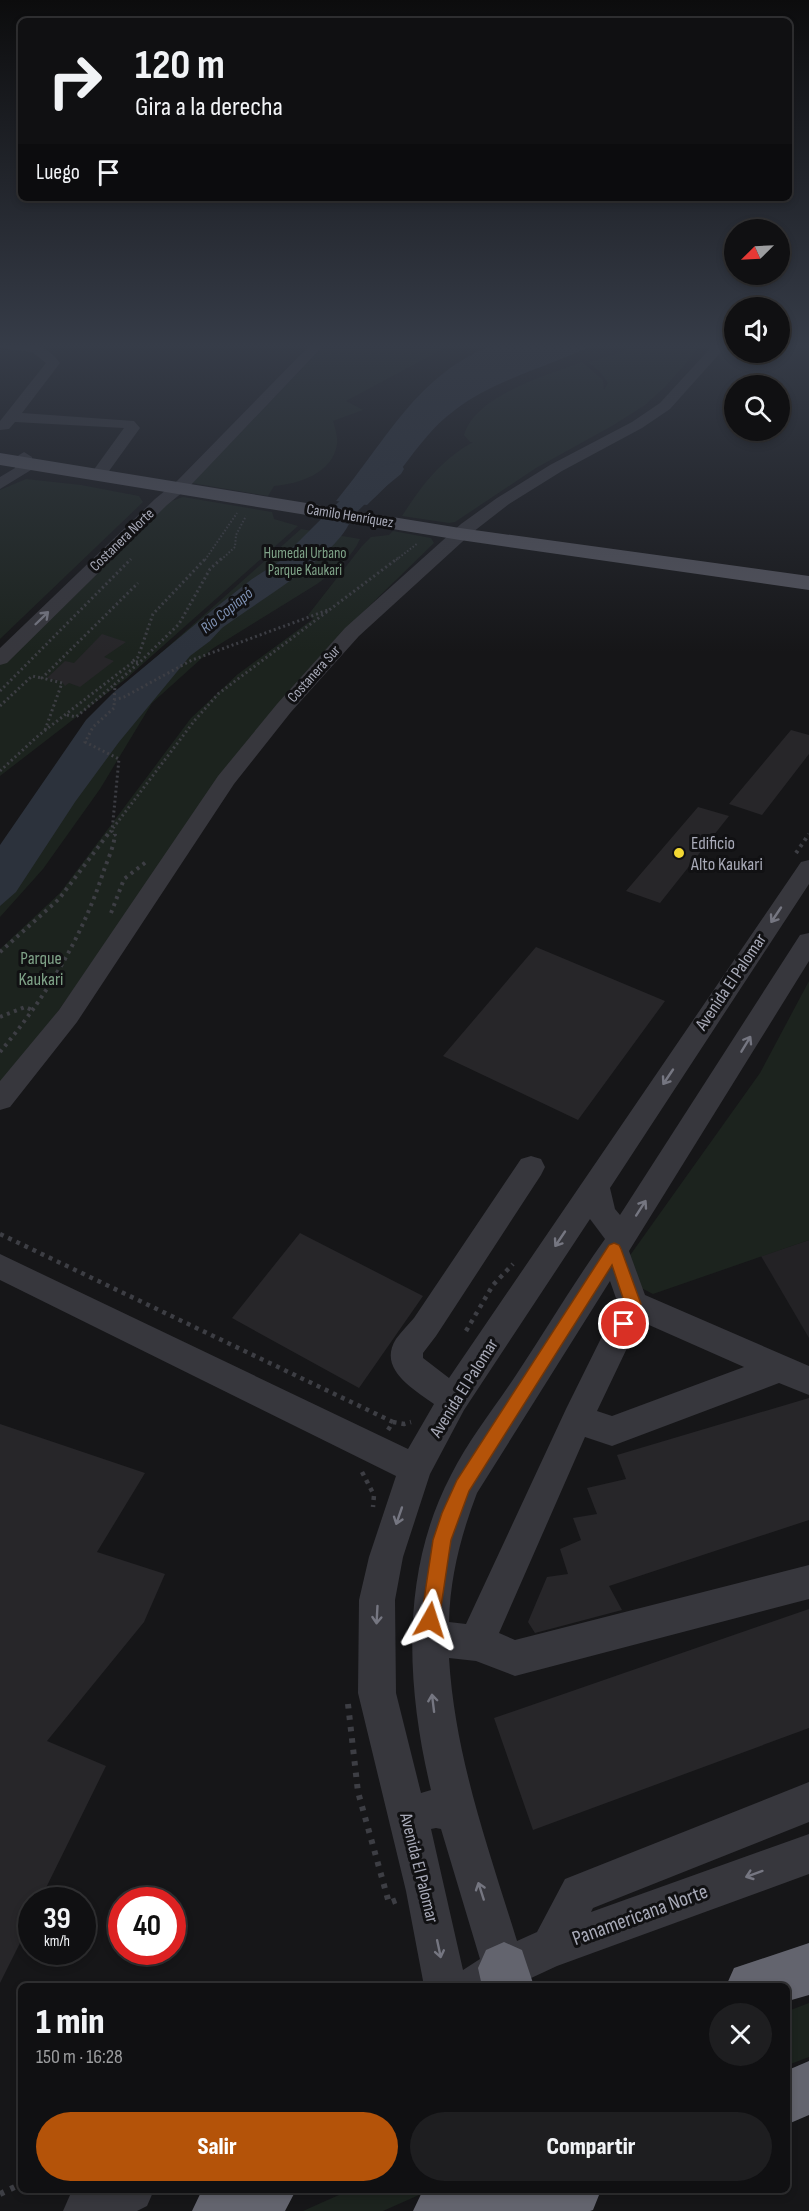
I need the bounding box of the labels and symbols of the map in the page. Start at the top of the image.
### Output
north arrow [724,219,790,285]
street label: Camilo Henríquez [305,500,395,532]
street label: Costanera Norte [86,504,158,576]
park label: Humedal Urbano Parque Kaukari [263,544,347,580]
water label: Río Copiapó [197,584,257,638]
one-way arrow [35,611,50,625]
street label: Costanera Sur [283,641,345,707]
place label: Edificio Alto Kaukari [690,833,763,875]
marker: Edificio Alto Kaukari [672,846,686,860]
one-way arrow [770,906,782,923]
street label: Avenida El Palomar [690,930,771,1035]
park label: Parque Kaukari [19,948,63,990]
one-way arrow [741,1036,753,1053]
one-way arrow [662,1068,674,1085]
one-way arrow [634,1199,647,1216]
one-way arrow [554,1231,566,1247]
pin [598,1298,649,1349]
street label: Avenida El Palomar [425,1335,503,1442]
one-way arrow [393,1506,404,1525]
position arrow [398,1588,462,1652]
one-way arrow [371,1604,382,1624]
one-way arrow [427,1694,438,1713]
street label: Avenida El Palomar [395,1810,443,1925]
one-way arrow [745,1869,764,1880]
street label: Panamericana Norte [569,1879,711,1951]
one-way arrow [475,1882,486,1901]
speed limit sign: 40 [108,1887,186,1965]
one-way arrow [434,1939,445,1959]

